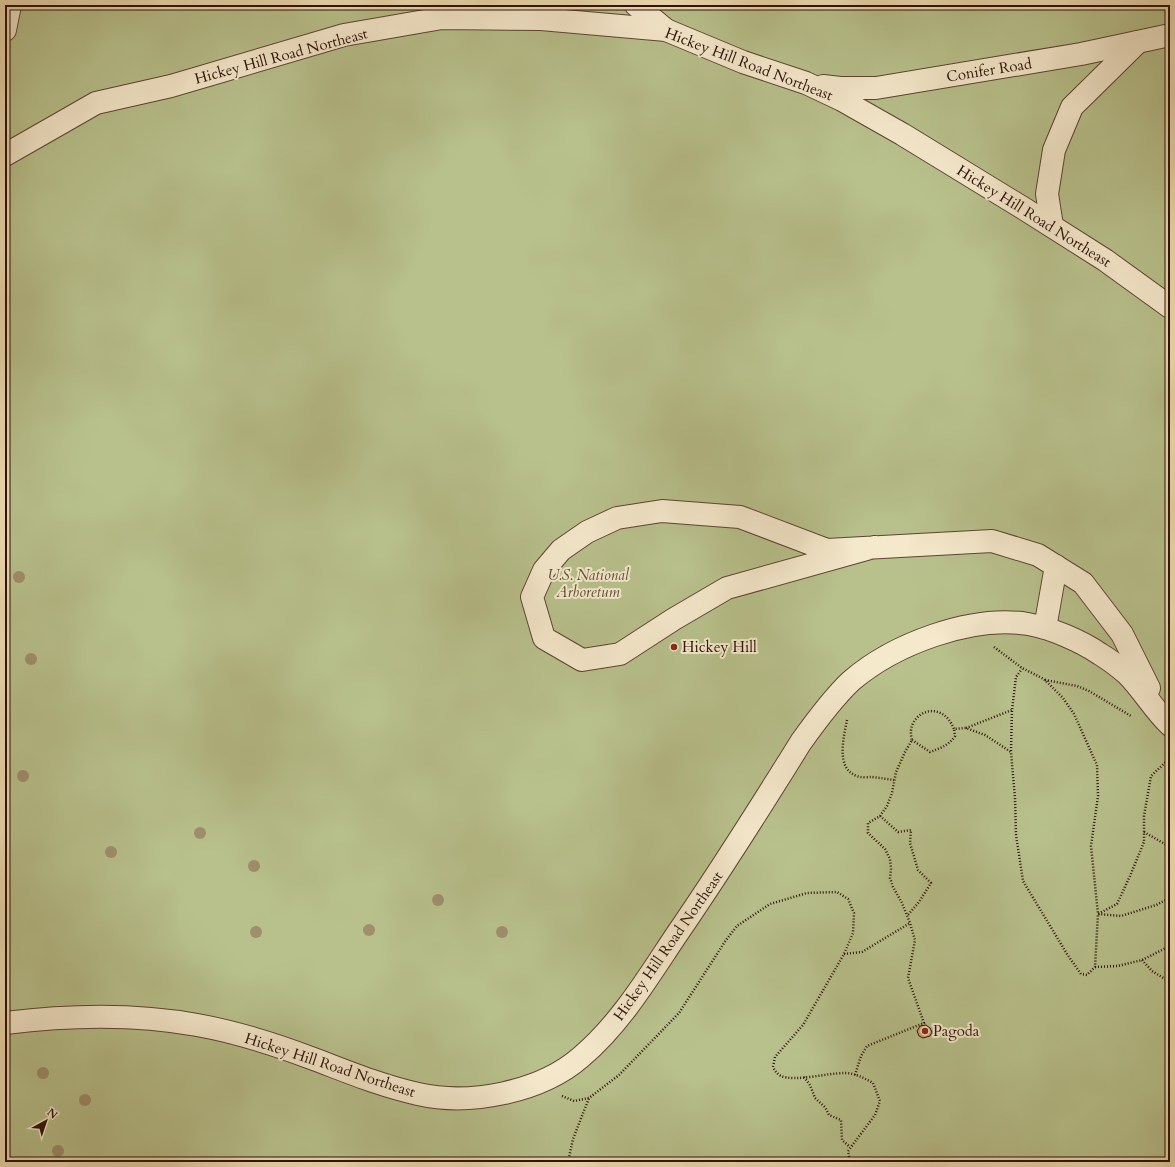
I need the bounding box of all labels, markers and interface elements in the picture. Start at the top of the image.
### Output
street label: Hickey Hill Road Northeast [192,23,370,89]
street label: Hickey Hill Road Northeast [662,23,836,105]
street label: Conifer Road [945,53,1033,87]
street label: Hickey Hill Road Northeast [953,160,1115,272]
park label: U.S. National Arboretum [547,565,630,602]
place label: Hickey Hill [682,637,757,657]
marker: Hickey Hill [669,642,679,652]
street label: Hickey Hill Road Northeast [609,867,727,1025]
place label: Pagoda [933,1021,980,1041]
marker: Pagoda [920,1026,930,1036]
street label: Hickey Hill Road Northeast [242,1028,418,1102]
north arrow [26,1101,66,1141]
text: N [44,1105,61,1123]

